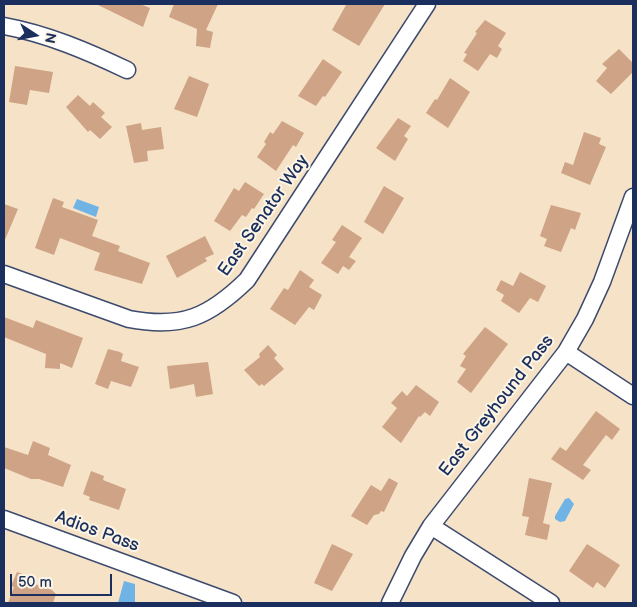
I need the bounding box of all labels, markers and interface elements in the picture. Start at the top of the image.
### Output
north arrow [10,10,60,60]
text: N [41,31,60,45]
street label: East Senator Way [214,151,314,281]
street label: East Greyhound Pass [435,331,559,481]
street label: Adios Pass [52,507,142,557]
scale bar [12,564,115,596]
text: 50 m [18,573,52,592]

